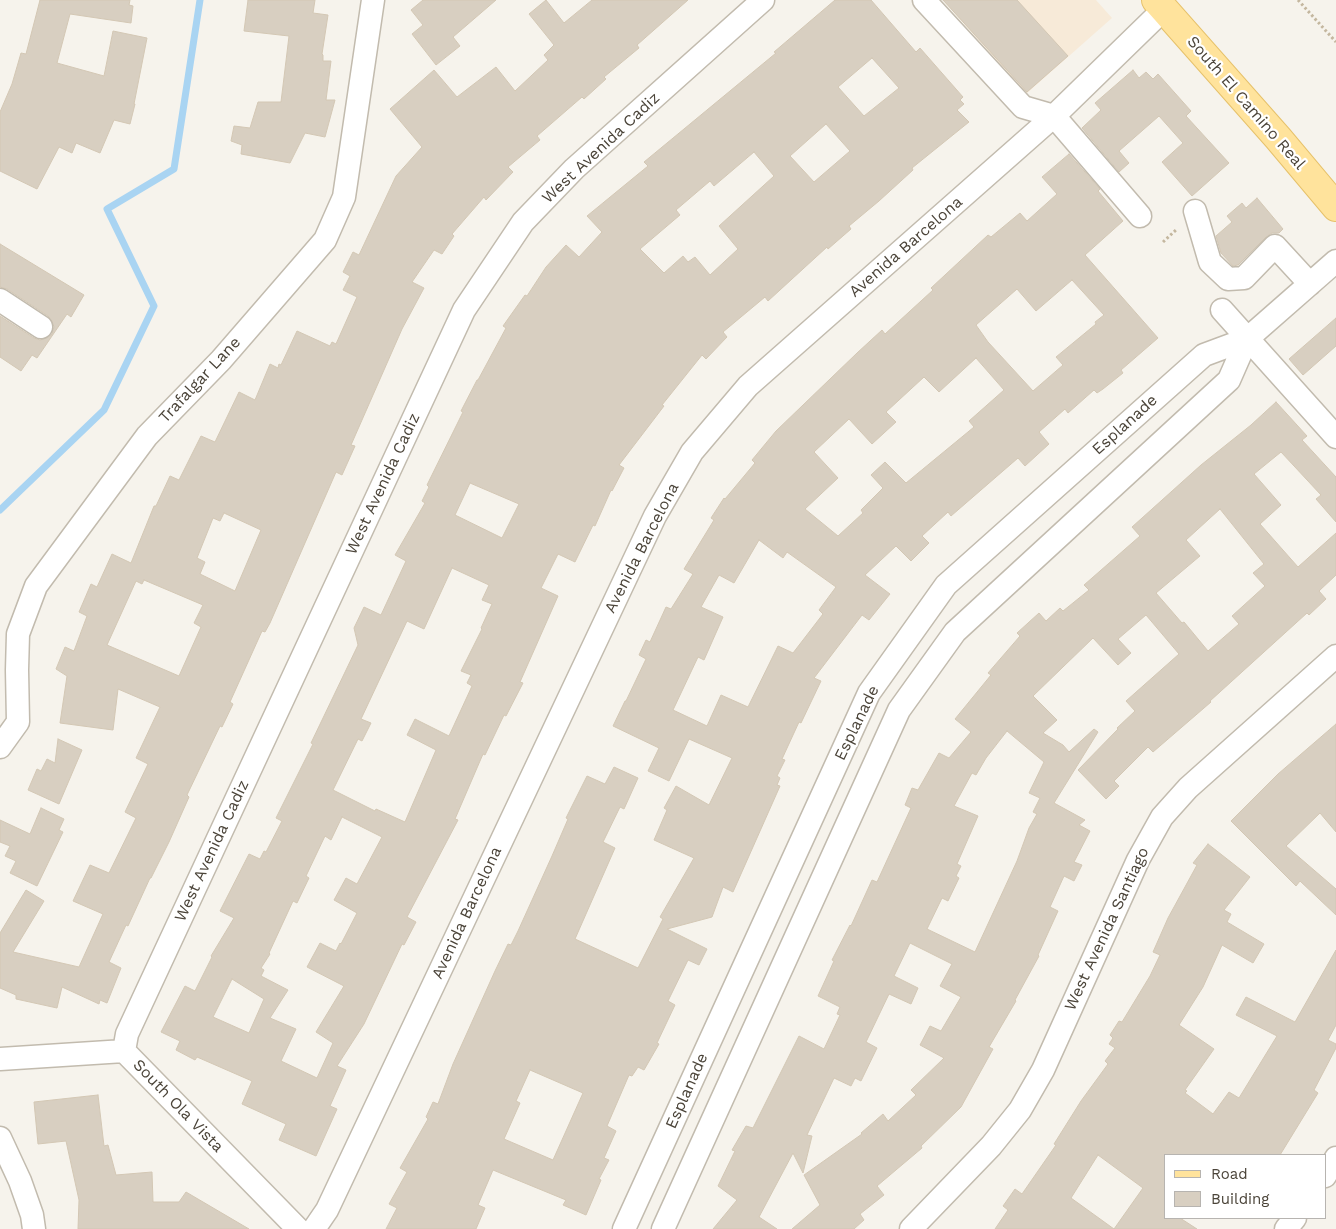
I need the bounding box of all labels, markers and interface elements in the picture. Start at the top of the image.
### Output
street label: South El Camino Real [1183,32,1309,174]
street label: West Avenida Cadiz [538,89,664,207]
street label: Avenida Barcelona [845,193,967,301]
street label: Trafalgar Lane [155,333,245,427]
street label: Esplanade [1089,391,1161,459]
street label: West Avenida Cadiz [342,410,424,558]
street label: Avenida Barcelona [601,480,683,616]
street label: Esplanade [831,682,883,764]
street label: West Avenida Cadiz [171,777,253,925]
street label: Avenida Barcelona [428,844,506,982]
street label: West Avenida Santiago [1061,844,1153,1014]
street label: Esplanade [662,1050,712,1132]
street label: South Ola Vista [129,1055,227,1157]
legend [1164,1154,1326,1219]
text: Road [1211,1165,1248,1183]
text: Building [1211,1190,1269,1208]

